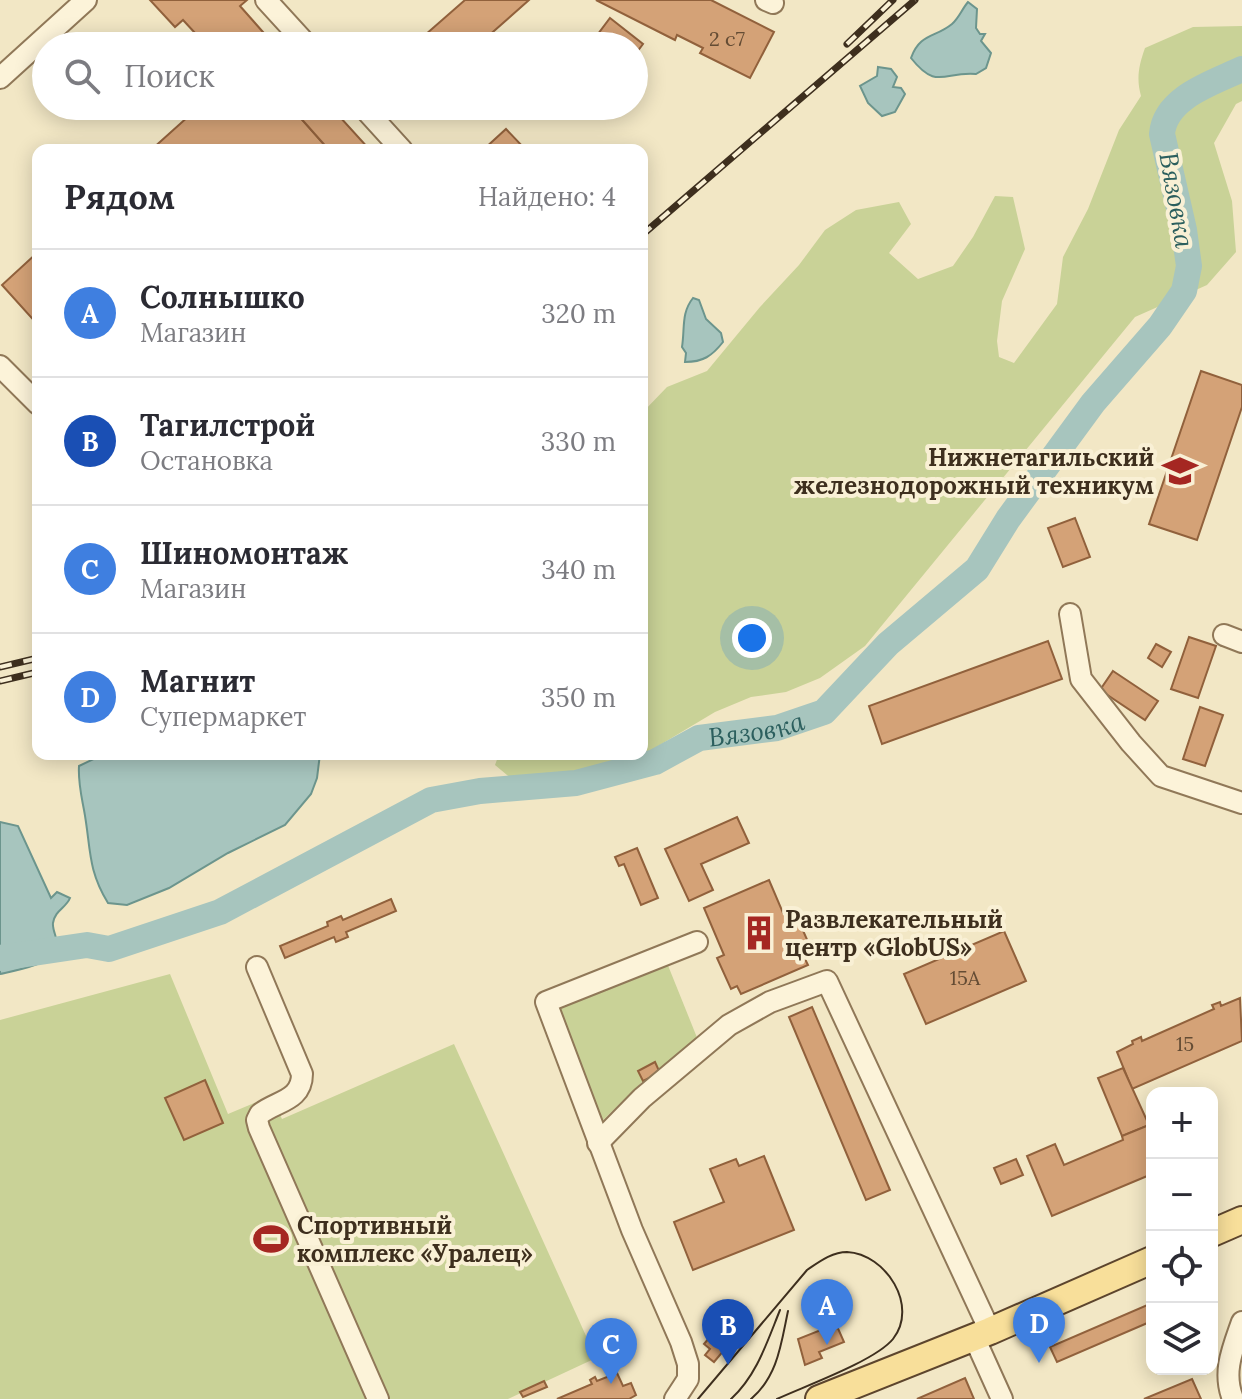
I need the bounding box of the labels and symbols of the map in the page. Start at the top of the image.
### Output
house number: 2 с7 [709,26,745,51]
water label: Вязовка [1152,149,1202,251]
place label: Нижнетагильский железнодорожный техникум [794,442,1154,501]
school or university icon: Нижнетагильский железнодорожный техникум [1161,452,1199,490]
your location [732,618,772,658]
water label: Вязовка [706,703,809,753]
place label: Развлекательный центр «GlobUS» [785,904,1003,963]
building icon: Развлекательный центр «GlobUS» [740,914,778,952]
house number: 15А [950,965,981,990]
house number: 15 [1176,1031,1194,1056]
place label: Спортивный комплекс «Уралец» [297,1210,533,1269]
sports icon: Спортивный комплекс «Уралец» [252,1220,290,1258]
pin: A [801,1279,853,1345]
pin: D [1013,1297,1065,1363]
pin: B [702,1299,754,1365]
pin: C [585,1318,637,1384]

